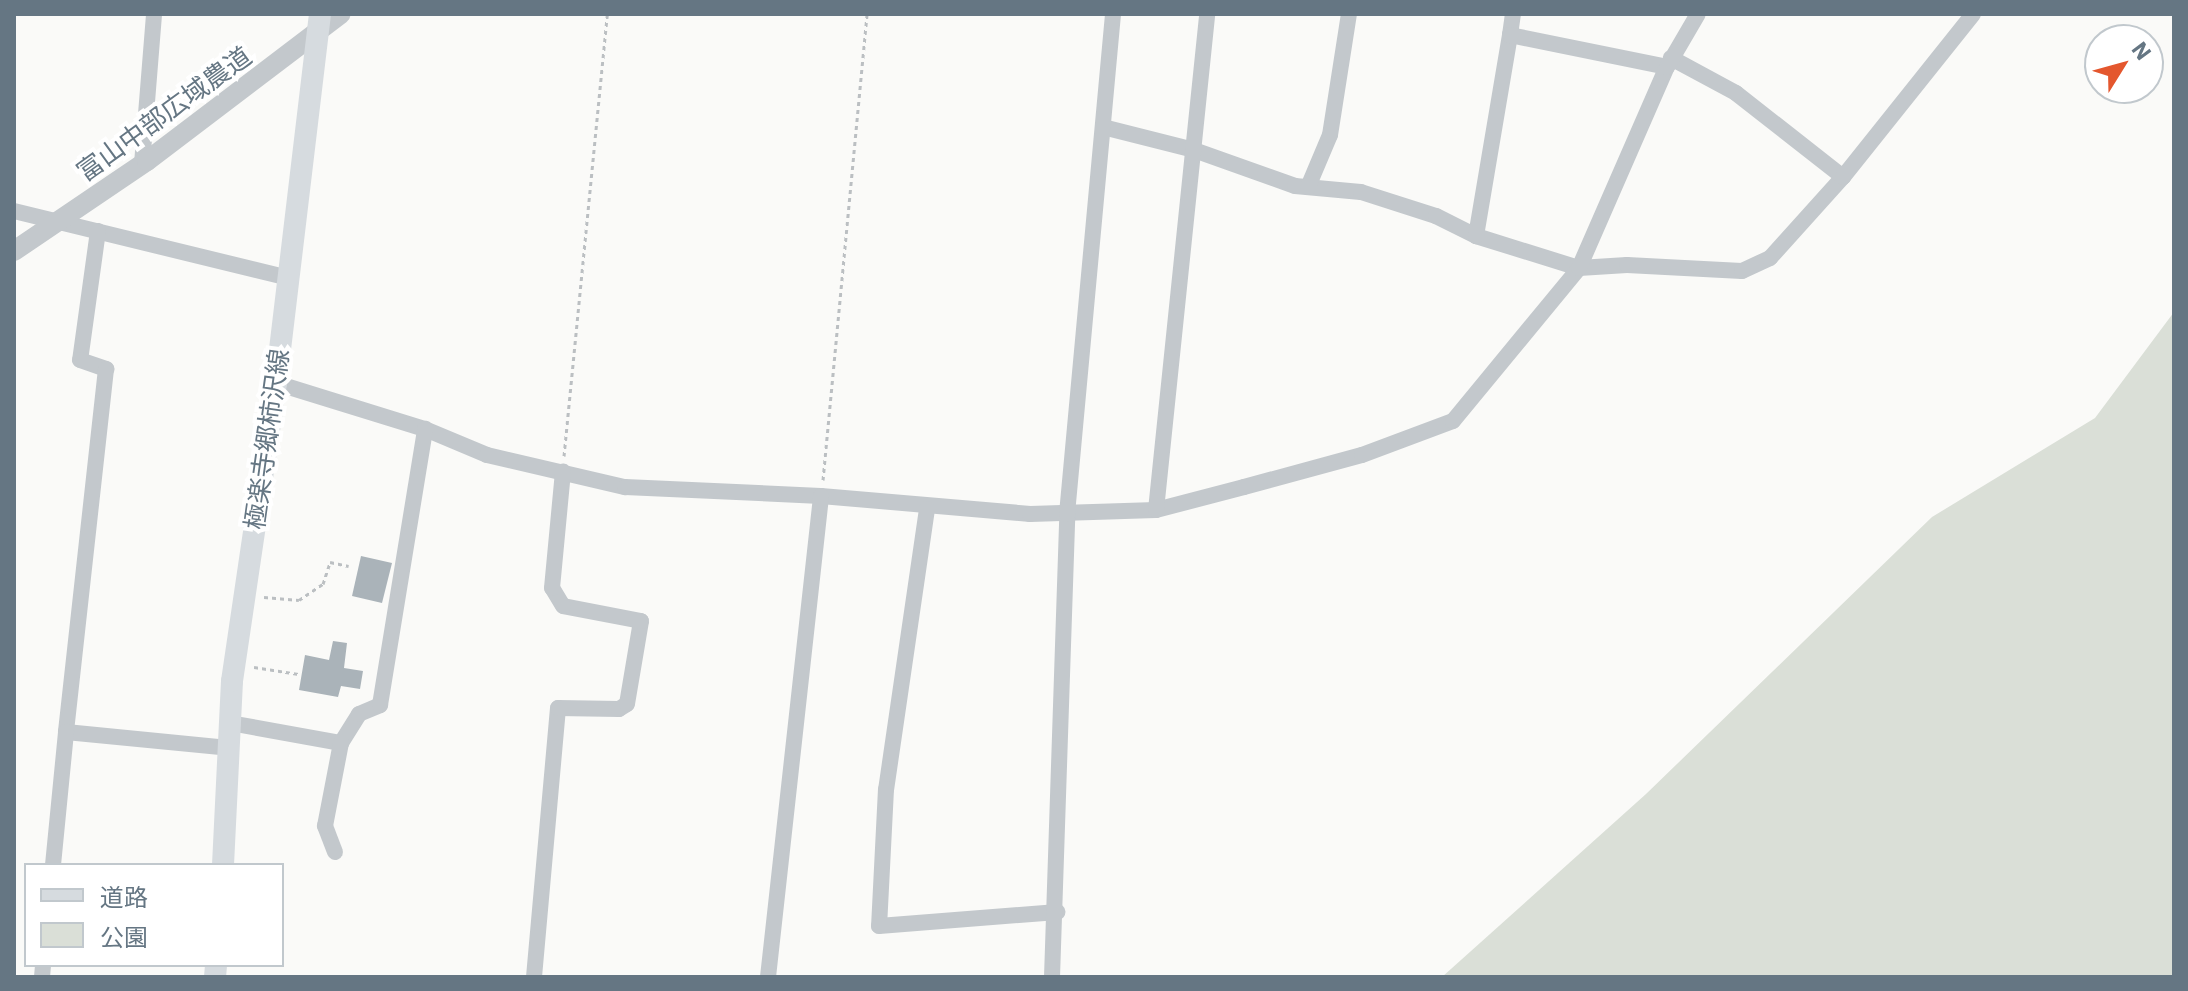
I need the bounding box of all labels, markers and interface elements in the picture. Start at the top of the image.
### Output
north arrow [2084,24,2164,104]
text: N [2126,35,2158,66]
street label: 富山中部広域農道 [71,40,257,188]
street label: 極楽寺郷柿沢線 [239,347,295,531]
legend [24,863,284,967]
text: 道路 [100,881,148,913]
text: 公園 [100,921,148,953]

